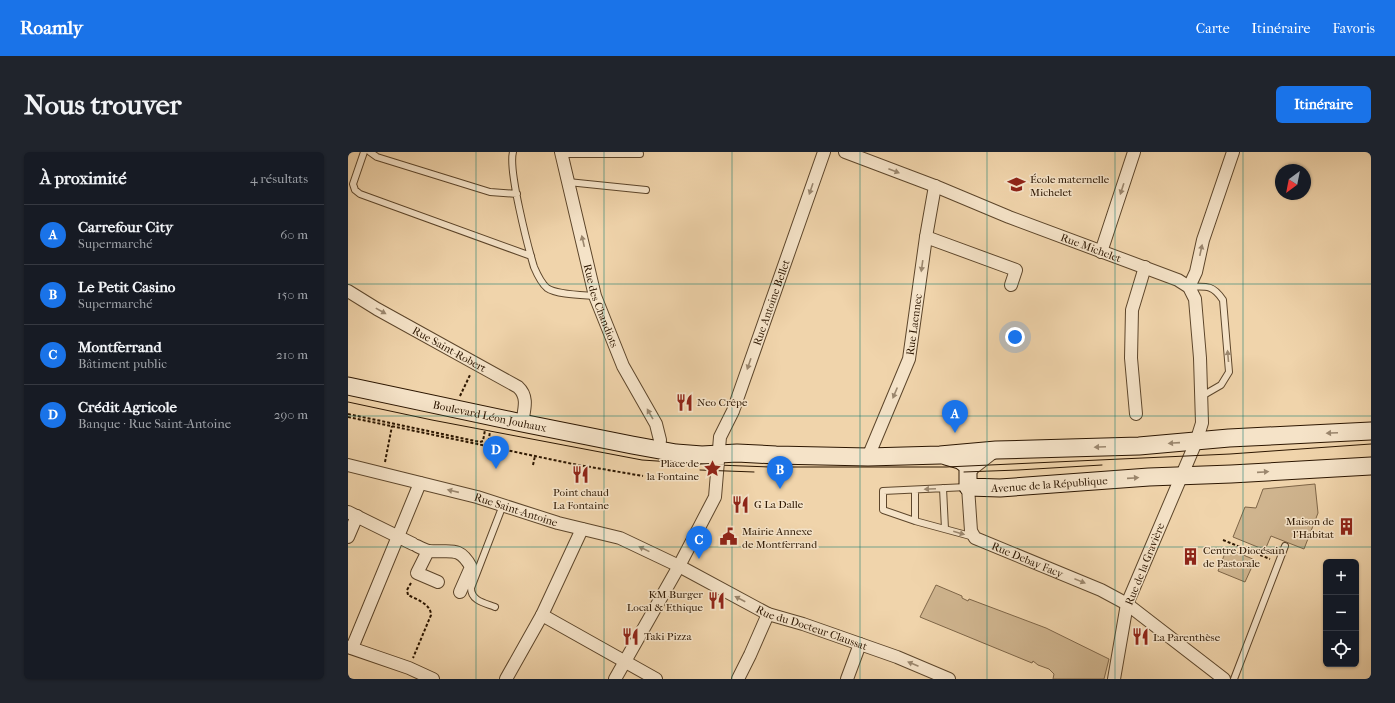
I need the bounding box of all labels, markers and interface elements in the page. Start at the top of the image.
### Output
text: Roamly [20,17,83,39]
text: Carte [1196,20,1230,37]
text: Itinéraire [1252,20,1310,37]
text: Favoris [1332,20,1375,37]
button: Itinéraire [1276,86,1371,123]
text: Nous trouver [24,88,181,121]
north arrow [1275,164,1311,200]
text: À proximité [40,168,127,188]
one-way arrow [889,168,901,174]
text: 4 résultats [250,171,308,186]
place label: École maternelle Michelet [1030,173,1110,199]
school or university icon: École maternelle Michelet [1007,175,1027,195]
one-way arrow [808,183,814,195]
one-way arrow [1119,183,1125,195]
text: Carrefour City [78,218,173,236]
text: A [49,227,57,242]
text: 60 m [280,227,308,242]
street label: Rue Michelet [1059,230,1123,265]
one-way arrow [579,235,585,248]
text: Supermarché [78,236,153,251]
one-way arrow [1198,244,1204,256]
street label: Rue Antoine Bellet [750,258,792,347]
one-way arrow [919,260,925,272]
street label: Rue des Chandiots [581,263,621,349]
text: Le Petit Casino [78,278,175,296]
text: B [49,287,57,302]
text: 150 m [277,287,308,302]
street label: Rue Laennec [903,293,925,356]
text: Supermarché [78,296,153,311]
one-way arrow [375,308,387,315]
street label: Rue Saint-Robert [410,324,489,375]
your location [1005,327,1025,347]
text: Montferrand [78,338,162,356]
text: C [49,347,57,362]
text: 210 m [276,347,308,362]
one-way arrow [1224,350,1231,362]
text: Bâtiment public [78,356,167,371]
one-way arrow [746,359,752,371]
one-way arrow [892,387,898,398]
restaurant icon: Neo Crêpe [674,392,694,412]
place label: Neo Crêpe [697,396,748,409]
text: Crédit Agricole [78,398,177,416]
street label: Boulevard Léon Jouhaux [432,398,548,434]
pin: A [942,400,968,433]
text: D [48,407,58,422]
text: 290 m [274,407,308,422]
one-way arrow [647,408,654,419]
text: Banque · Rue Saint-Antoine [78,416,231,431]
one-way arrow [1325,430,1338,436]
pin: D [483,436,509,469]
one-way arrow [1168,440,1180,447]
one-way arrow [1093,444,1106,450]
pin: B [767,456,793,489]
place label: Place de la Fontaine [646,457,700,483]
place icon: Place de la Fontaine [702,459,722,479]
restaurant icon: Point chaud La Fontaine [571,464,591,484]
one-way arrow [1257,469,1270,475]
street label: Avenue de la République [990,474,1109,495]
one-way arrow [1127,475,1139,482]
one-way arrow [923,485,936,492]
place label: Point chaud La Fontaine [553,486,610,512]
one-way arrow [447,488,459,494]
street label: Rue Saint-Antoine [473,490,560,529]
restaurant icon: G La Dalle [731,494,751,514]
place label: G La Dalle [754,498,804,511]
place label: Maison de l'Habitat [1286,515,1335,541]
building icon: Maison de l'Habitat [1337,517,1357,537]
street label: Rue de la Gravière [1123,520,1168,607]
place label: Mairie Annexe de Montferrand [742,525,818,551]
pin: C [686,526,712,559]
public building icon: Mairie Annexe de Montferrand [719,527,739,547]
one-way arrow [953,530,965,536]
street label: Rue Debay Facy [990,539,1066,581]
place label: Centre Diocésain de Pastorale [1203,544,1285,570]
one-way arrow [638,546,650,552]
building icon: Centre Diocésain de Pastorale [1180,546,1200,566]
map controls [1323,559,1359,667]
button: + [1323,559,1359,595]
one-way arrow [1074,578,1086,584]
place label: KM Burger Local & Ethique [627,588,704,614]
restaurant icon: KM Burger Local & Ethique [706,590,726,610]
one-way arrow [734,595,745,602]
button: − [1323,595,1359,631]
street label: Rue du Docteur Claussat [754,602,869,653]
restaurant icon: Taki Pizza [621,626,641,646]
restaurant icon: La Parenthèse [1130,627,1150,647]
place label: Taki Pizza [644,630,692,643]
place label: La Parenthèse [1153,631,1221,644]
button: locate [1323,631,1359,667]
one-way arrow [908,661,919,667]

